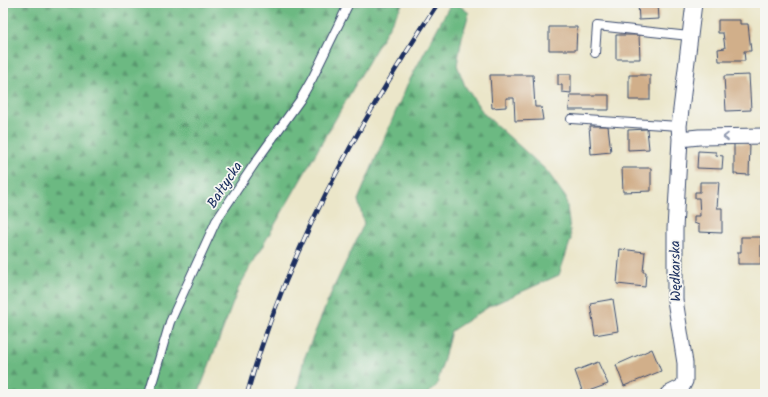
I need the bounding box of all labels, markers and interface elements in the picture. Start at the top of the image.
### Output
one-way arrow [723,133,729,141]
street label: Bałtycka [202,157,248,213]
street label: Wędkarska [664,240,688,302]

